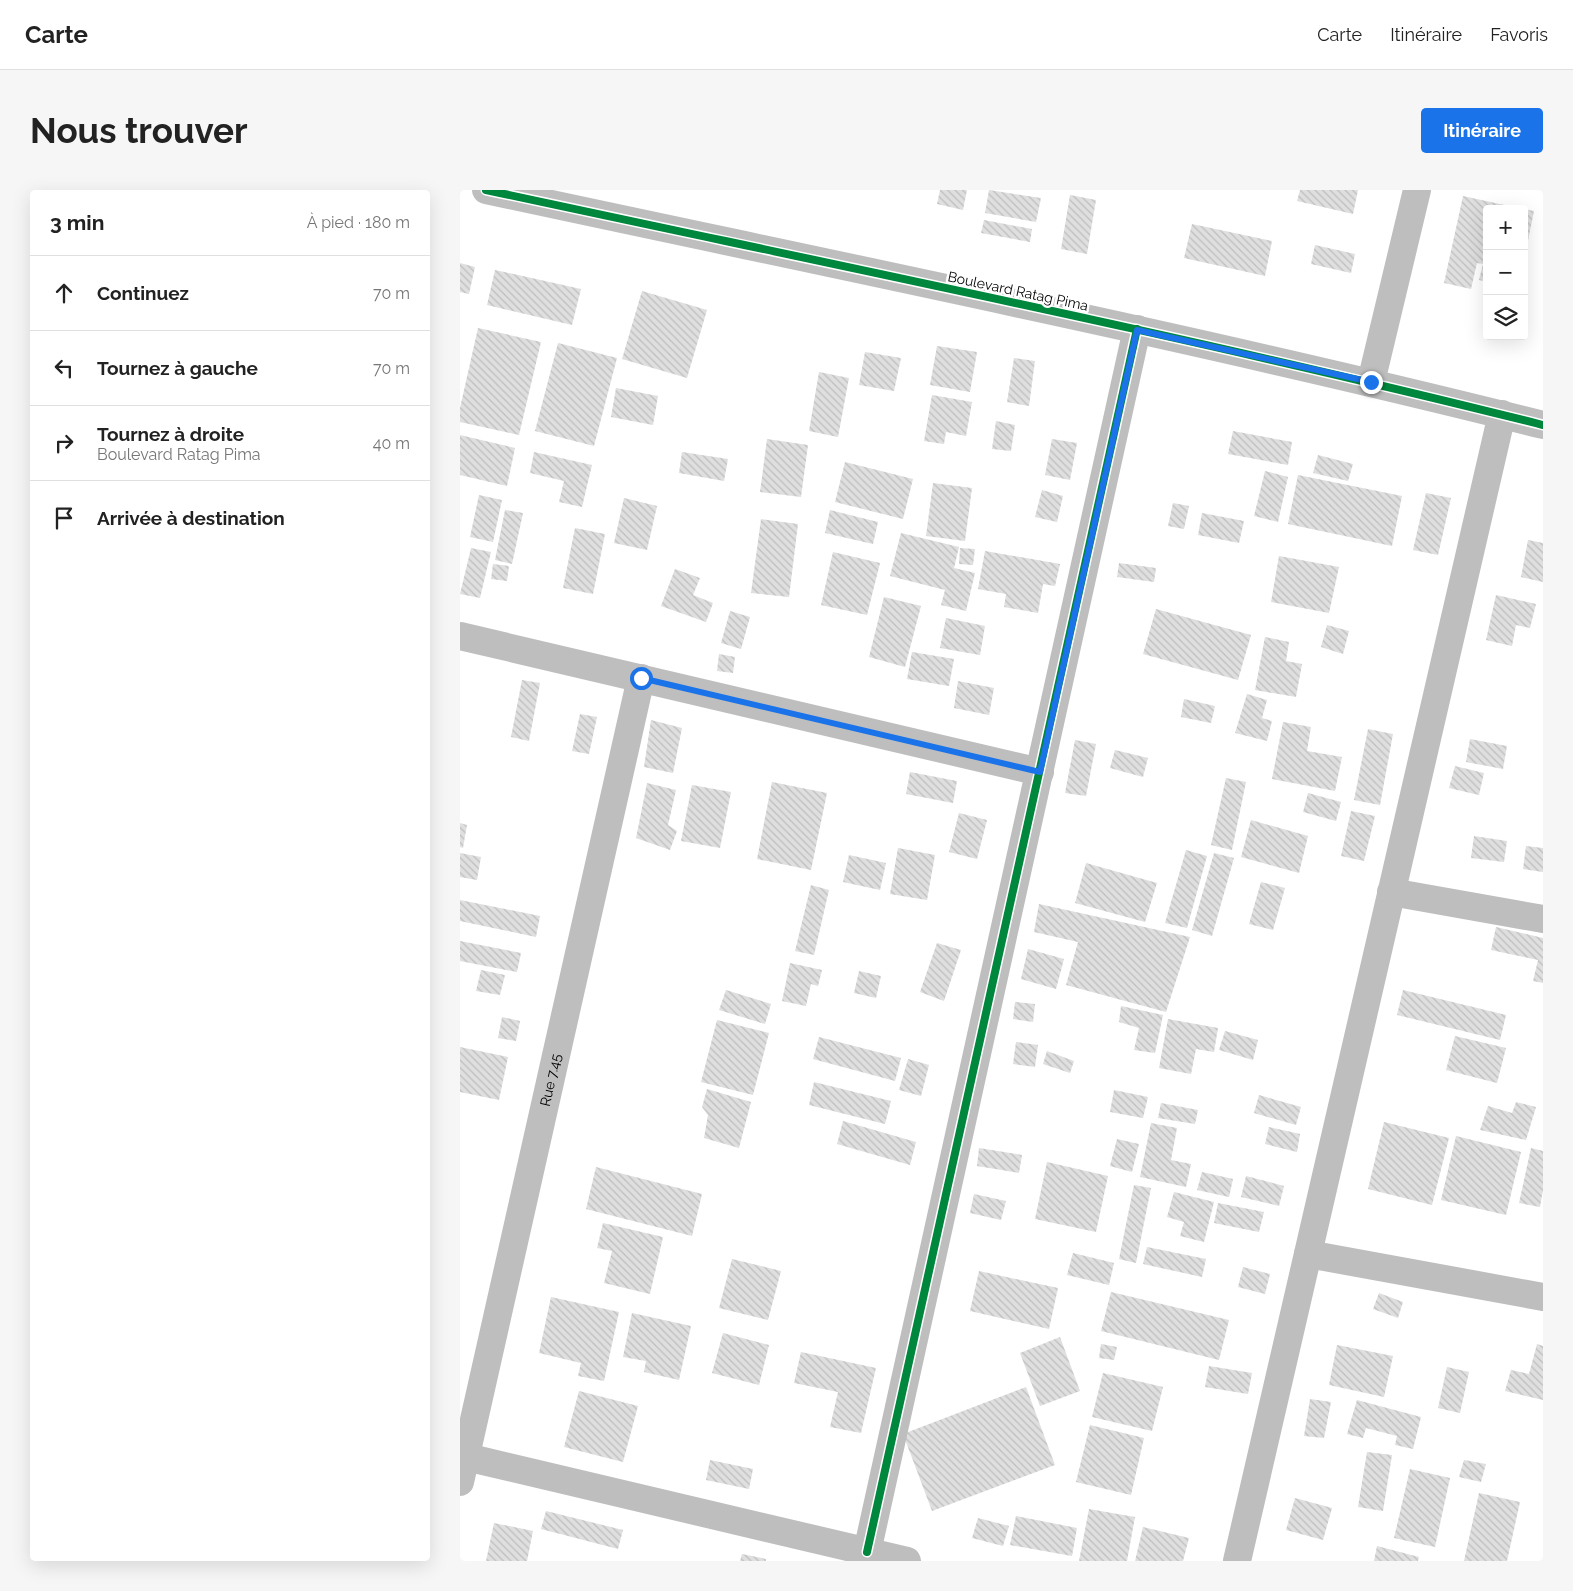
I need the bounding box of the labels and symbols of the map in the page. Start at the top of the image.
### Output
street label: Boulevard Ratag Pima [946,268,1090,314]
route end [1360,371,1383,394]
route start [630,667,653,690]
street label: Rue 7.45 [537,1052,564,1108]

